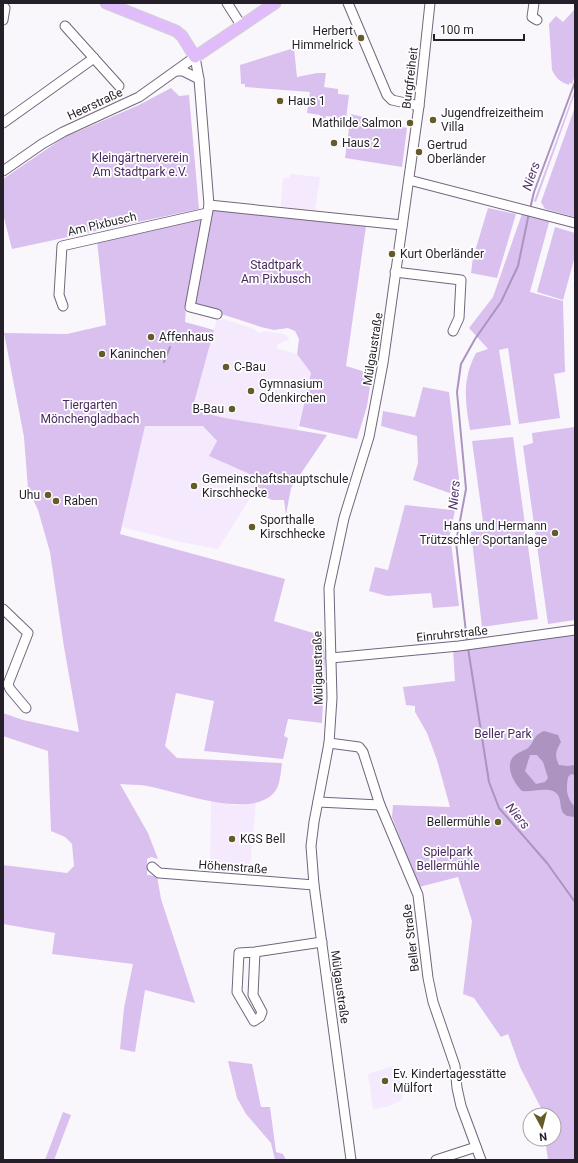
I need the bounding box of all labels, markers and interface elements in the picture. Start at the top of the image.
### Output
scale bar [434,16,524,42]
text: 100 m [440,23,474,37]
place label: Herbert Himmelrick [292,24,354,52]
marker: Herbert Himmelrick [356,33,366,43]
street label: Burgfreiheit [399,46,421,110]
street label: Heerstraße [65,85,125,123]
place label: Haus 1 [288,94,326,108]
marker: Haus 1 [275,96,285,106]
place label: Jugendfreizeitheim Villa [441,106,544,134]
marker: Jugendfreizeitheim Villa [428,115,438,125]
place label: Mathilde Salmon [312,116,402,130]
marker: Mathilde Salmon [405,118,415,128]
place label: Haus 2 [342,136,380,150]
marker: Haus 2 [329,138,339,148]
place label: Gertrud Oberländer [427,138,486,166]
marker: Gertrud Oberländer [414,147,424,157]
park label: Kleingärtnerverein Am Stadtpark e.V. [91,151,189,179]
water label: Niers [519,159,543,192]
street label: Am Pixbusch [66,209,138,239]
place label: Kurt Oberländer [400,247,484,261]
marker: Kurt Oberländer [387,249,397,259]
park label: Stadtpark Am Pixbusch [241,258,311,286]
street label: Mülgaustraße [360,311,386,387]
place label: Affenhaus [159,330,214,344]
marker: Affenhaus [146,332,156,342]
place label: Kaninchen [110,347,166,361]
marker: Kaninchen [97,349,107,359]
place label: C-Bau [234,360,266,374]
marker: C-Bau [221,362,231,372]
place label: Gymnasium Odenkirchen [259,377,326,405]
marker: Gymnasium Odenkirchen [246,386,256,396]
park label: Tiergarten Mönchengladbach [41,398,139,426]
place label: B-Bau [193,402,224,416]
marker: B-Bau [227,404,237,414]
place label: Gemeinschaftshauptschule Kirschhecke [202,472,348,500]
water label: Niers [445,479,463,510]
marker: Gemeinschaftshauptschule Kirschhecke [189,481,199,491]
place label: Uhu [19,488,40,502]
marker: Uhu [43,490,53,500]
place label: Raben [64,494,98,508]
marker: Raben [51,496,61,506]
place label: Sporthalle Kirschhecke [260,513,325,541]
place label: Hans und Hermann Trützschler Sportanlage [420,519,547,547]
marker: Sporthalle Kirschhecke [247,522,257,532]
marker: Hans und Hermann Trützschler Sportanlage [550,528,560,538]
street label: Einruhrstraße [416,623,488,645]
street label: Mülgaustraße [310,631,326,705]
park label: Beller Park [474,727,533,741]
water label: Niers [503,800,534,833]
place label: Bellermühle [427,815,490,829]
marker: Bellermühle [493,817,503,827]
place label: KGS Bell [240,832,285,846]
marker: KGS Bell [227,834,237,844]
park label: Spielpark Bellermühle [416,845,480,873]
street label: Höhenstraße [198,858,268,876]
street label: Beller Straße [400,903,422,973]
street label: Mülgaustraße [328,949,352,1025]
place label: Ev. Kindertagesstätte Mülfort [393,1067,506,1095]
marker: Ev. Kindertagesstätte Mülfort [380,1076,390,1086]
north arrow [522,1107,562,1147]
text: N [538,1130,548,1143]

